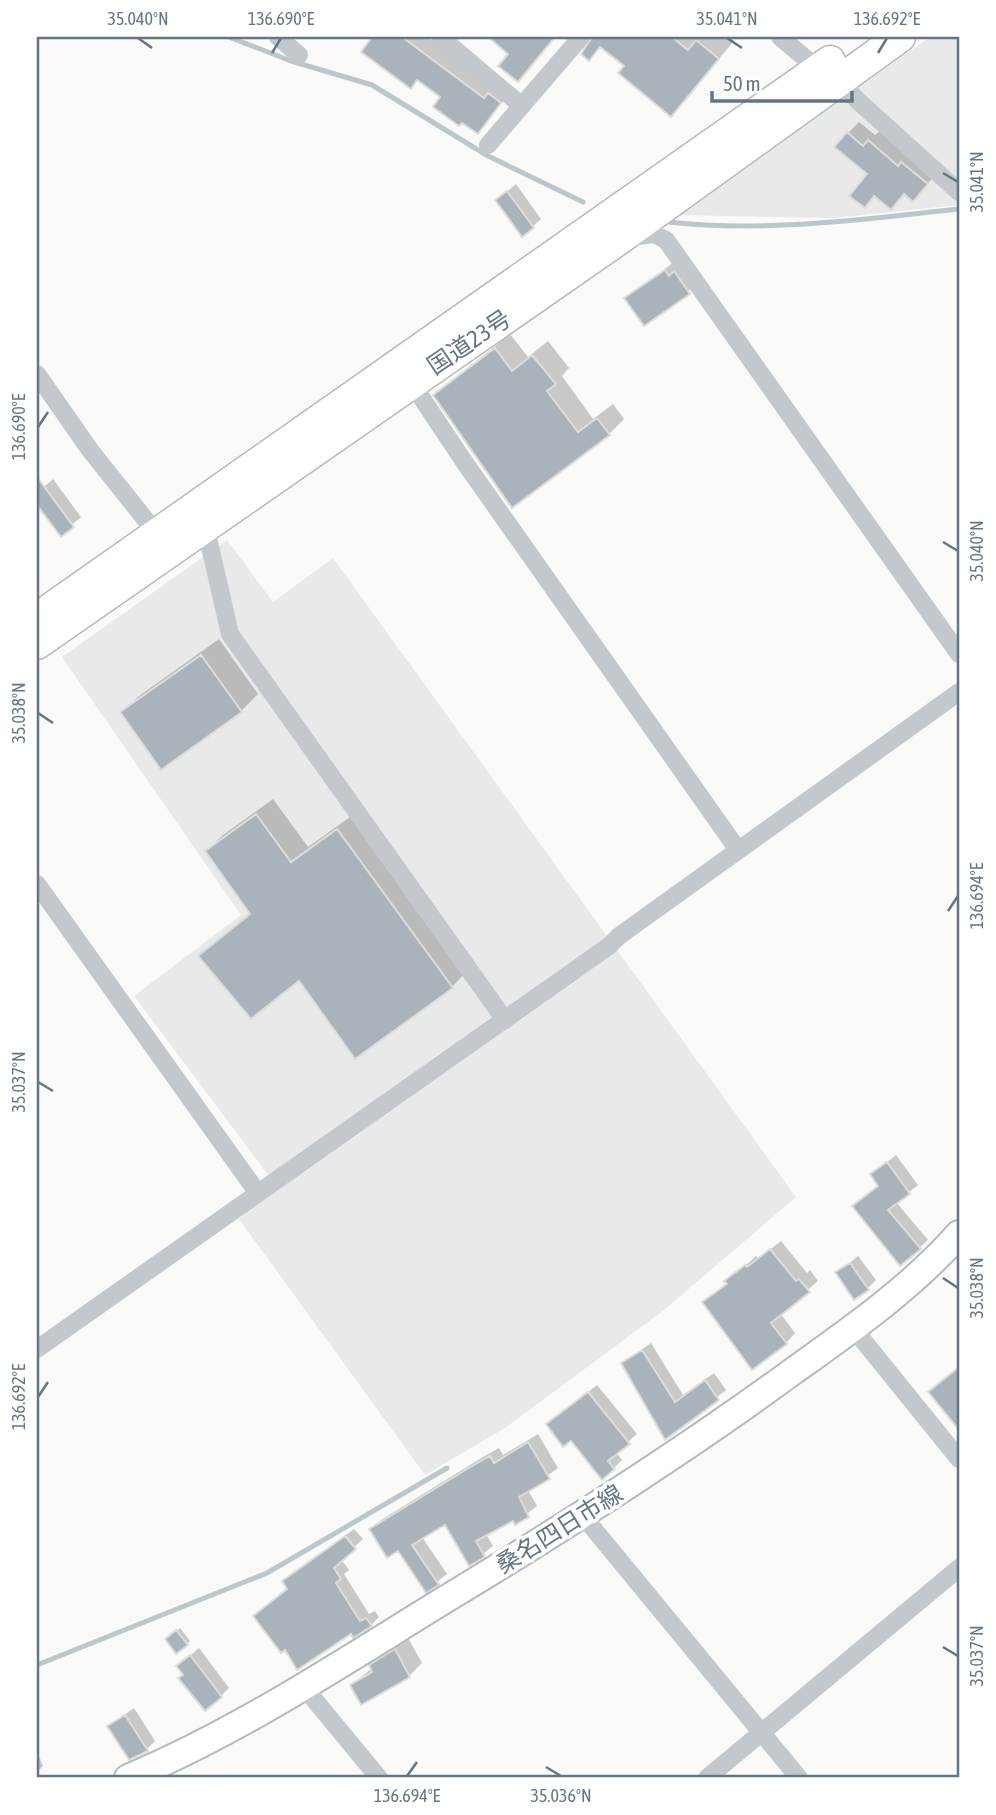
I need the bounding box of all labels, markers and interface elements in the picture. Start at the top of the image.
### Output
text: 35.040°N [107,8,169,29]
text: 136.690°E [248,8,315,29]
text: 35.041°N [696,8,758,29]
text: 136.692°E [854,8,921,29]
scale bar [712,60,852,104]
text: 50 m [723,71,761,95]
text: 35.041°N [966,151,987,213]
street label: 国道23号 [422,304,516,380]
text: 136.690°E [8,393,29,460]
text: 35.040°N [966,520,987,582]
text: 35.038°N [8,682,29,744]
text: 136.694°E [966,862,987,929]
text: 35.037°N [8,1051,29,1113]
text: 35.038°N [966,1257,987,1319]
text: 136.692°E [8,1363,29,1430]
street label: 桑名四日市線 [491,1479,627,1579]
text: 35.037°N [966,1625,987,1687]
text: 136.694°E [374,1785,441,1806]
text: 35.036°N [530,1785,592,1806]

